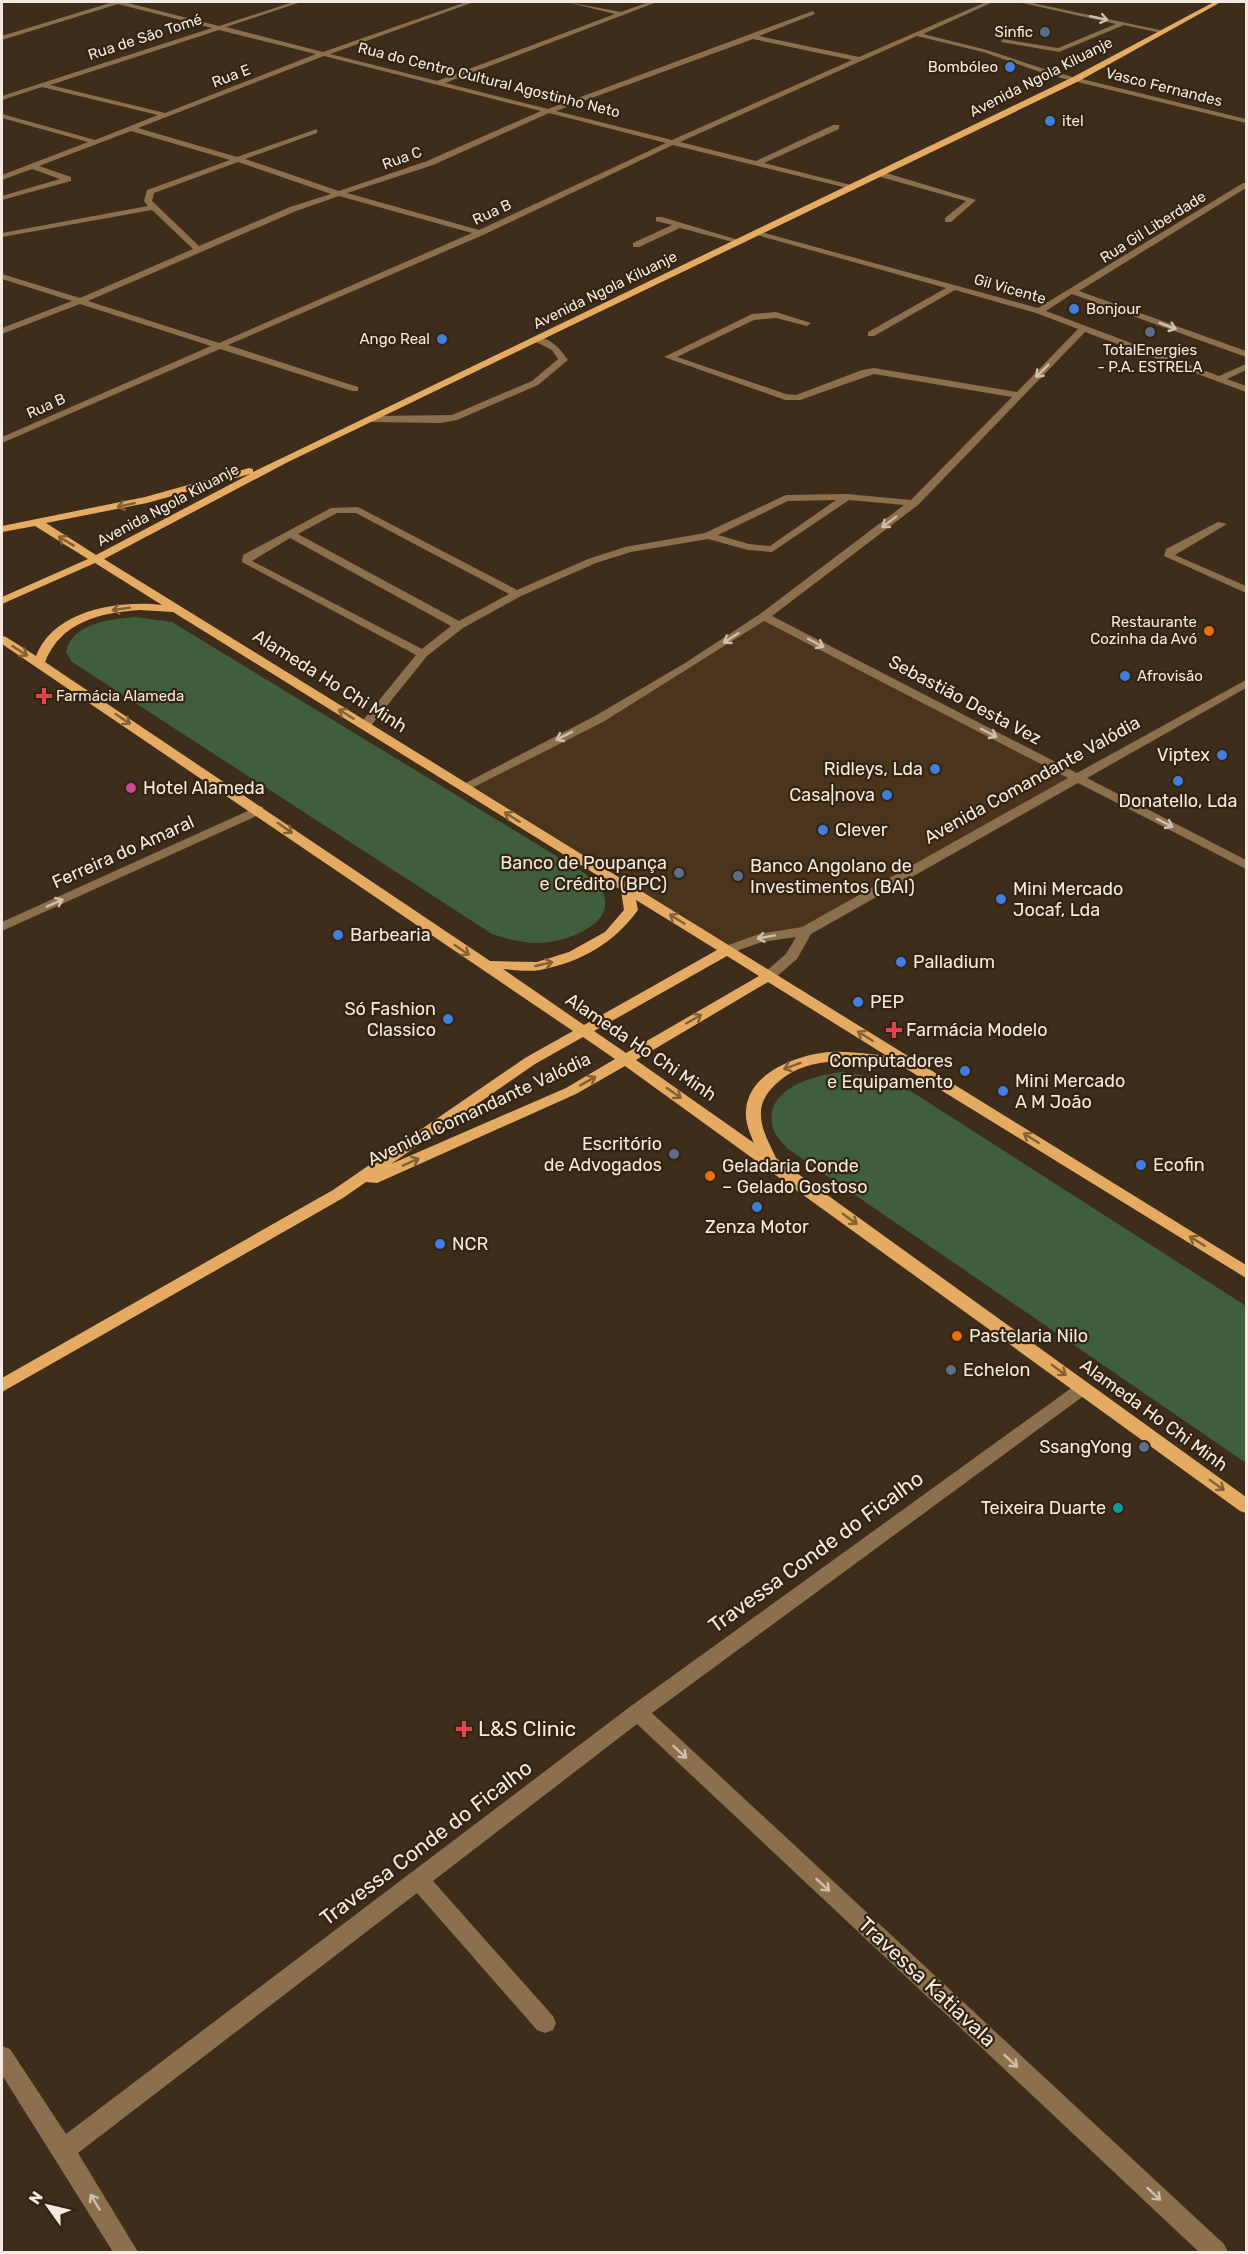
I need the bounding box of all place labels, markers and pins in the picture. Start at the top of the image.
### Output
place label: Sinfic [995,23,1033,41]
marker: Sinfic [1038,25,1052,39]
place label: Bombóleo [928,58,998,76]
marker: Bombóleo [1003,60,1017,74]
place label: itel [1062,112,1084,130]
marker: itel [1043,114,1057,128]
place label: Bonjour [1086,300,1141,318]
marker: Bonjour [1067,302,1081,316]
marker: TotalEnergies - P.A. ESTRELA [1143,325,1157,339]
place label: Ango Real [360,330,430,348]
marker: Ango Real [435,332,449,346]
place label: TotalEnergies - P.A. ESTRELA [1097,341,1203,376]
place label: Restaurante Cozinha da Avó [1090,613,1197,648]
marker: Restaurante Cozinha da Avó [1202,624,1216,638]
place label: Afrovisão [1137,667,1203,685]
marker: Afrovisão [1118,669,1132,683]
place label: Farmácia Alameda [56,687,184,705]
marker: Farmácia Alameda [37,689,51,703]
place label: Viptex [1157,744,1210,766]
marker: Viptex [1215,748,1229,762]
place label: Ridleys, Lda [824,758,923,780]
marker: Ridleys, Lda [928,762,942,776]
marker: Donatello, Lda [1171,774,1185,788]
place label: Hotel Alameda [143,777,265,799]
marker: Hotel Alameda [124,781,138,795]
place label: Casa|nova [789,784,875,806]
marker: Casa|nova [880,788,894,802]
place label: Donatello, Lda [1119,790,1237,812]
place label: Clever [835,819,888,841]
marker: Clever [816,823,830,837]
place label: Banco de Poupança e Crédito (BPC) [500,852,667,895]
place label: Banco Angolano de Investimentos (BAI) [750,855,915,898]
marker: Banco de Poupança e Crédito (BPC) [672,866,686,880]
marker: Banco Angolano de Investimentos (BAI) [731,869,745,883]
place label: Mini Mercado Jocaf, Lda [1013,878,1123,921]
marker: Mini Mercado Jocaf, Lda [994,892,1008,906]
place label: Barbearia [350,924,431,946]
marker: Barbearia [331,928,345,942]
place label: Palladium [913,951,995,973]
marker: Palladium [894,955,908,969]
place label: PEP [870,991,904,1013]
marker: PEP [851,995,865,1009]
place label: Só Fashion Classico [344,998,436,1041]
marker: Só Fashion Classico [441,1012,455,1026]
place label: Farmácia Modelo [906,1019,1047,1041]
marker: Farmácia Modelo [887,1023,901,1037]
place label: Computadores e Equipamento [827,1050,953,1093]
marker: Computadores e Equipamento [958,1064,972,1078]
place label: Mini Mercado A M João [1015,1070,1125,1113]
marker: Mini Mercado A M João [996,1084,1010,1098]
place label: Escritório de Advogados [544,1133,662,1176]
marker: Escritório de Advogados [667,1147,681,1161]
place label: Ecofin [1153,1154,1205,1176]
place label: Geladaria Conde – Gelado Gostoso [722,1155,867,1198]
marker: Ecofin [1134,1158,1148,1172]
marker: Geladaria Conde – Gelado Gostoso [703,1169,717,1183]
marker: Zenza Motor [750,1200,764,1214]
place label: Zenza Motor [705,1216,809,1238]
place label: NCR [452,1233,488,1255]
marker: NCR [433,1237,447,1251]
place label: Pastelaria Nilo [969,1325,1088,1347]
marker: Pastelaria Nilo [950,1329,964,1343]
place label: Echelon [963,1359,1030,1381]
marker: Echelon [944,1363,958,1377]
place label: SsangYong [1039,1436,1132,1458]
marker: SsangYong [1137,1440,1151,1454]
place label: Teixeira Duarte [981,1497,1106,1519]
marker: Teixeira Duarte [1111,1501,1125,1515]
place label: L&S Clinic [478,1716,576,1741]
marker: L&S Clinic [455,1720,473,1738]

